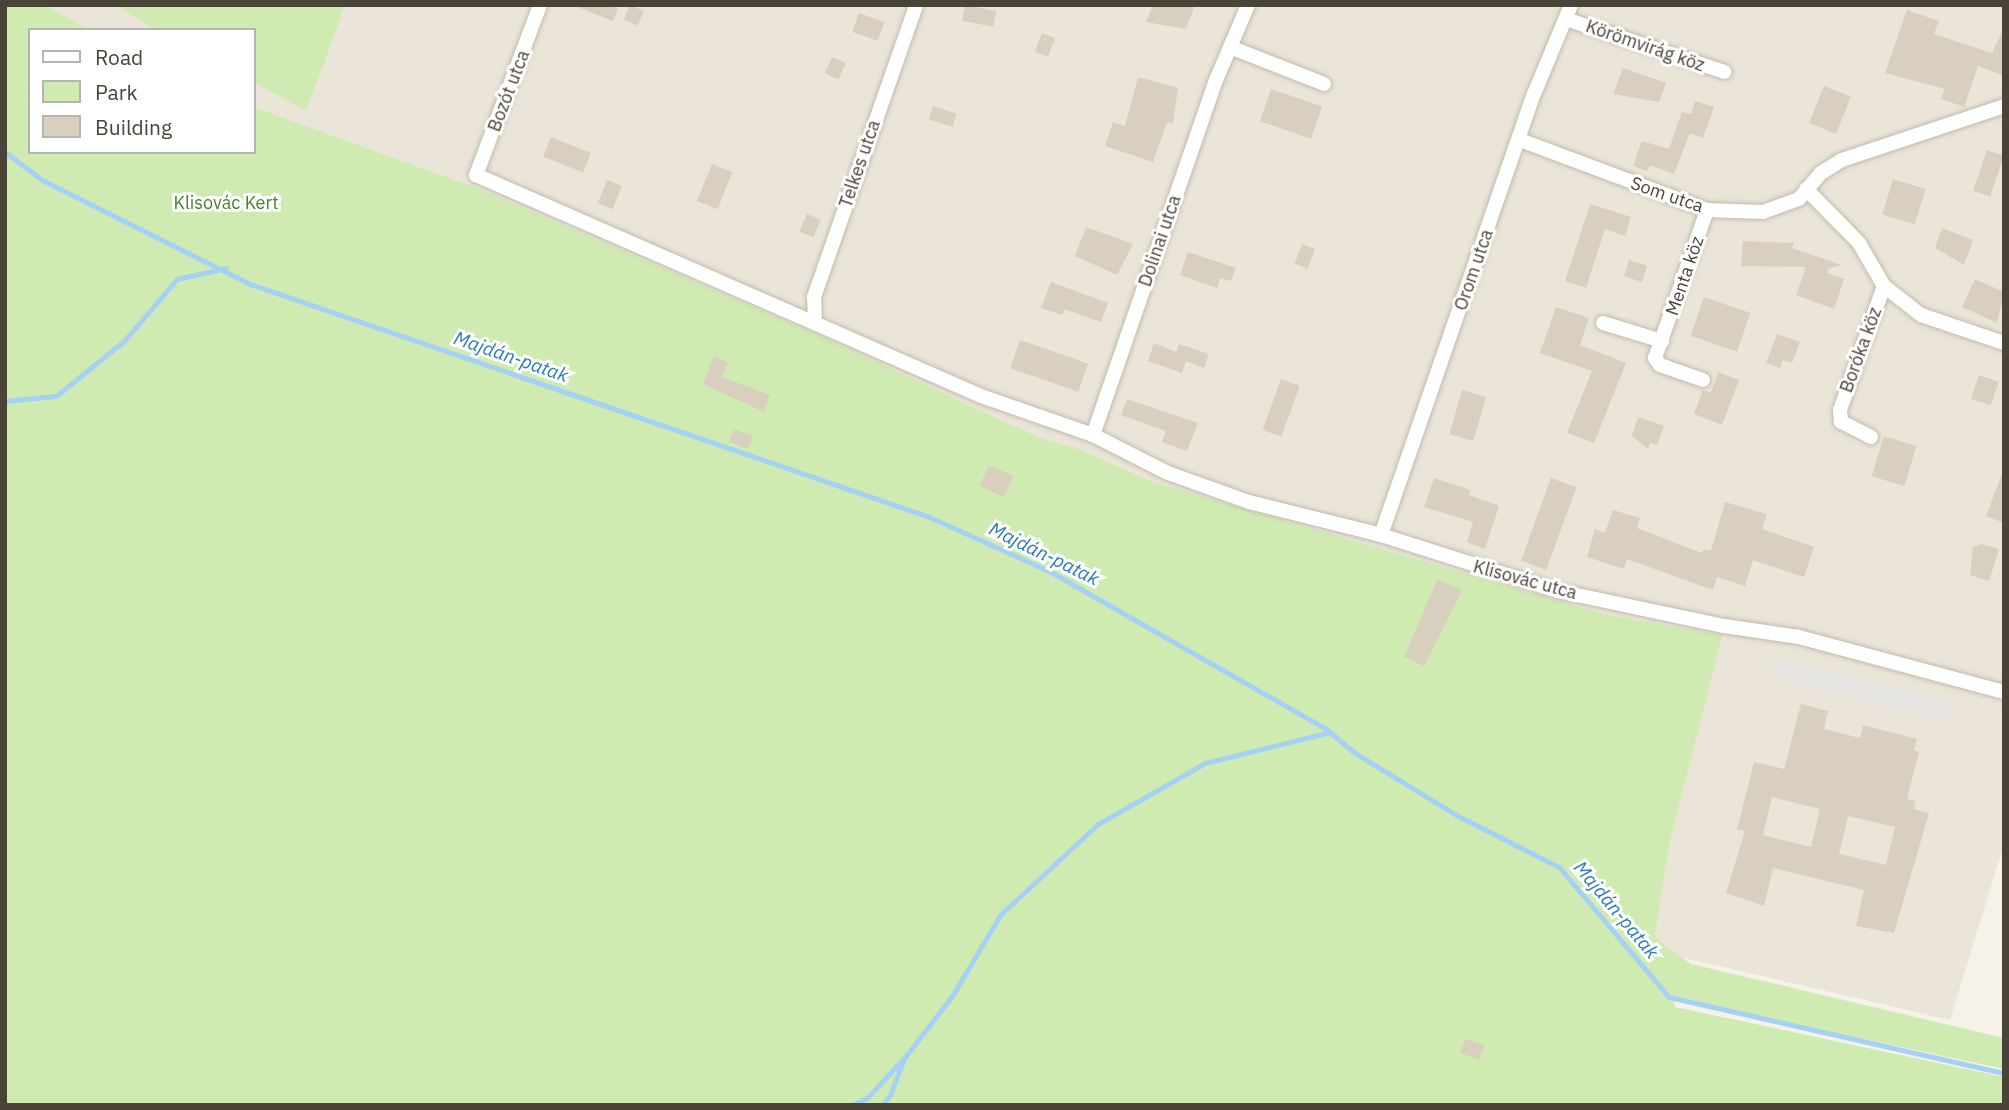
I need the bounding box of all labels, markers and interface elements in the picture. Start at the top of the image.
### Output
street label: Körömvirág köz [1583,16,1707,76]
legend [28,28,256,154]
text: Road [95,43,143,71]
street label: Bozót utca [484,47,534,135]
text: Park [95,78,138,106]
text: Building [95,113,172,141]
street label: Telkes utca [835,117,885,211]
street label: Som utca [1628,172,1706,218]
park label: Klisovác Kert [174,192,278,214]
street label: Dolinai utca [1134,192,1186,290]
street label: Orom utca [1450,227,1498,313]
street label: Menta köz [1661,234,1709,318]
street label: Boróka köz [1836,304,1886,396]
water label: Majdán-patak [451,327,571,387]
water label: Majdán-patak [985,517,1103,591]
street label: Klisovác utca [1471,556,1579,604]
water label: Majdán-patak [1569,857,1663,963]

